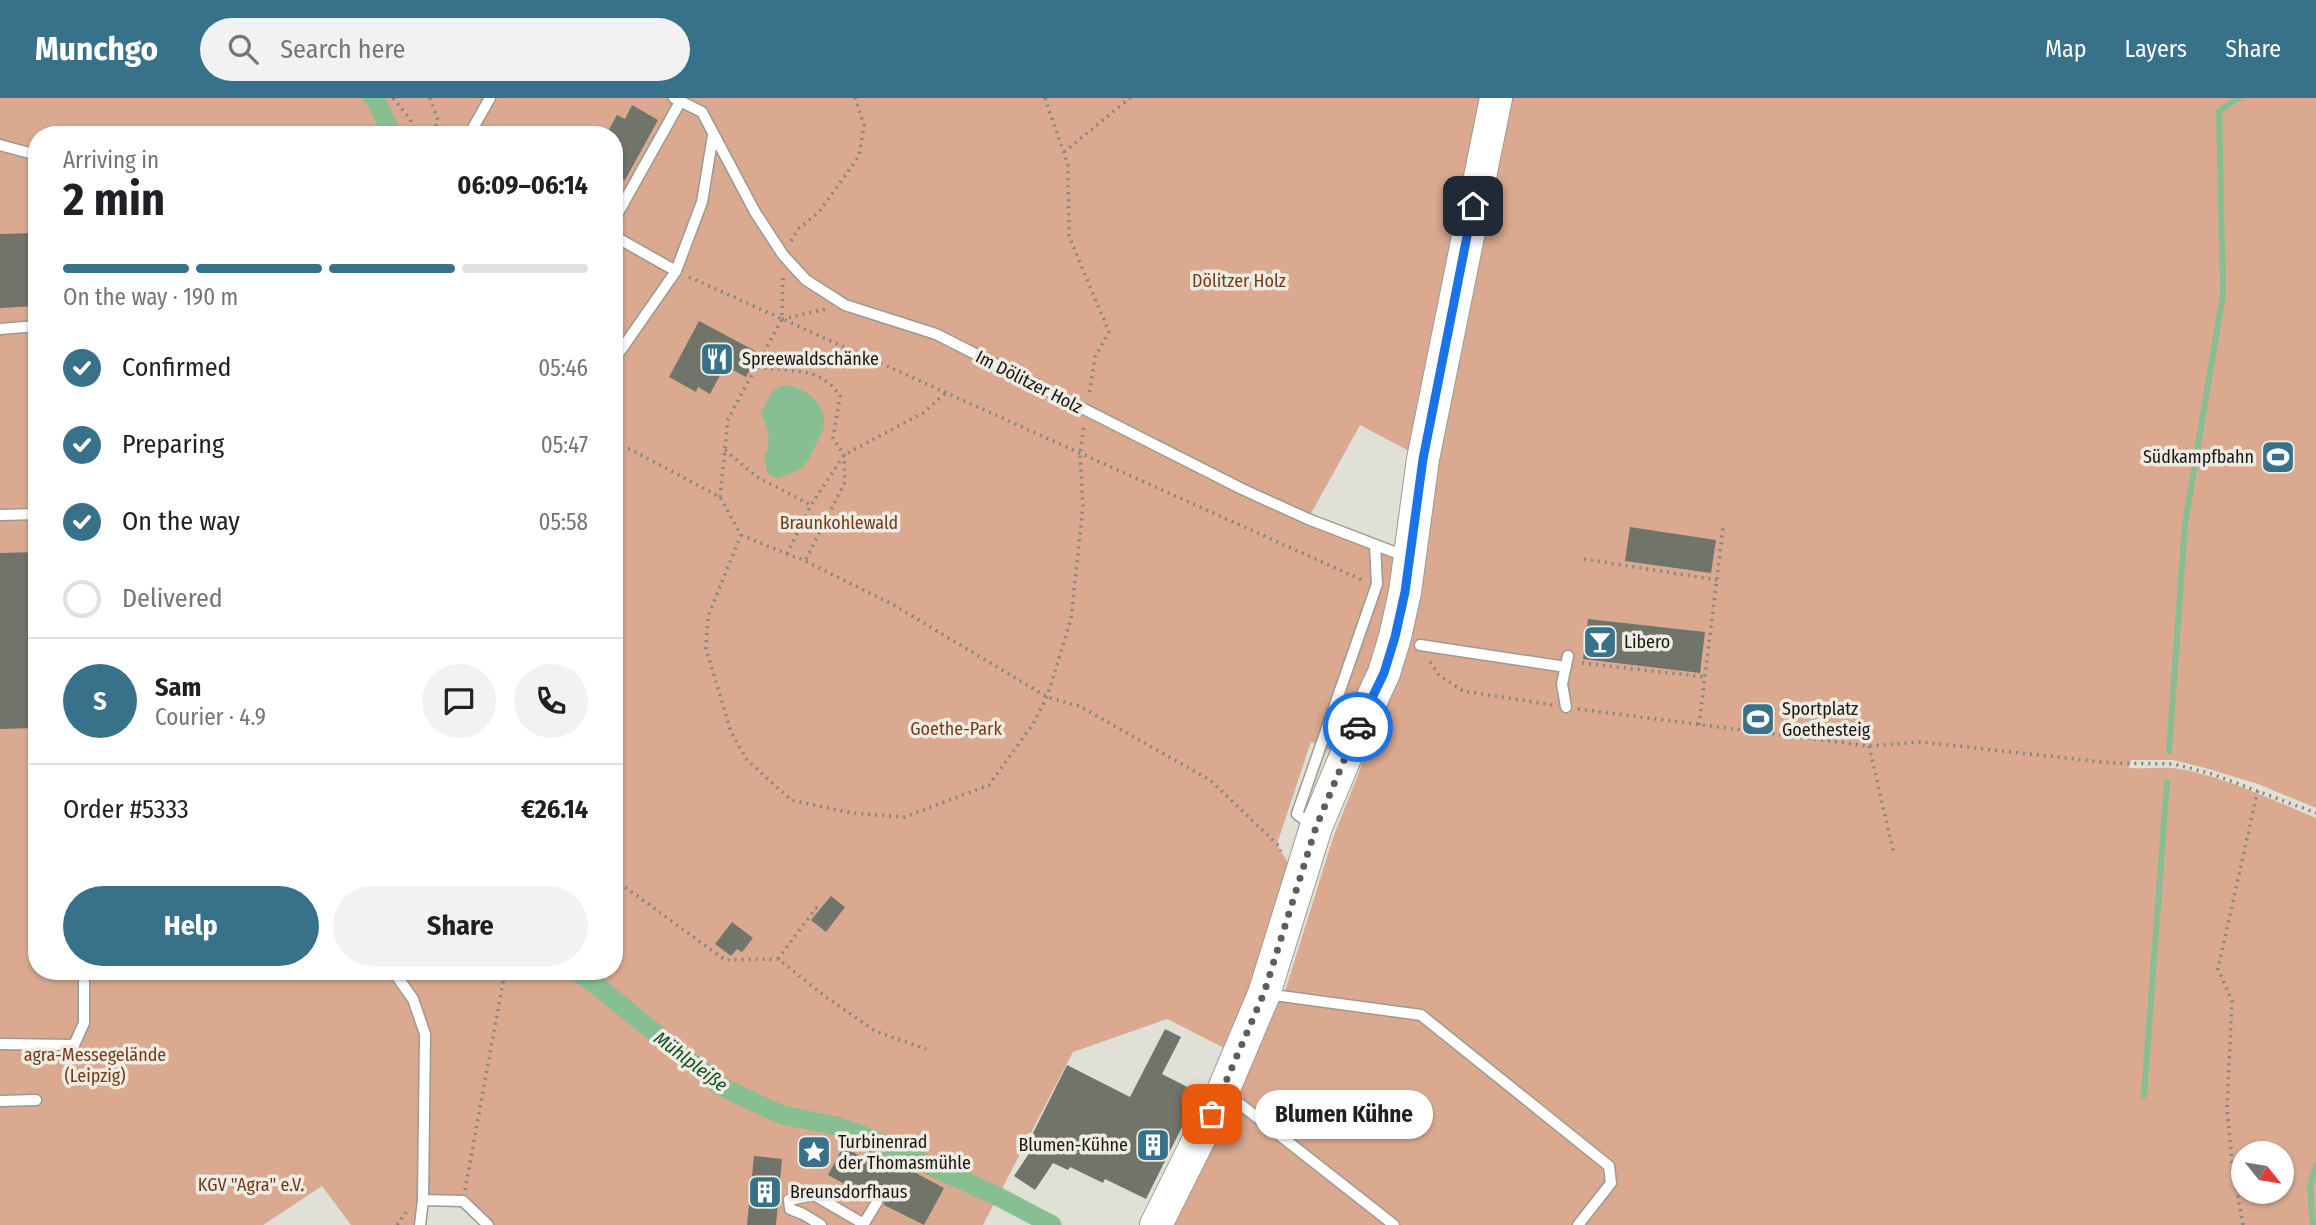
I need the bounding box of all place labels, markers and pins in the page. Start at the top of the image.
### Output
pin [1443,176,1503,236]
restaurant icon: Spreewaldschänke [698,340,736,378]
place label: Spreewaldschänke [742,348,879,370]
sports icon: Südkampfbahn [2259,438,2297,476]
place label: Südkampfbahn [2143,446,2254,468]
bar icon: Libero [1581,623,1619,661]
place label: Libero [1624,631,1670,653]
place label: Sportplatz Goethesteig [1782,698,1871,741]
sports icon: Sportplatz Goethesteig [1739,700,1777,738]
pin [1182,1084,1242,1144]
callout: Blumen Kühne [1254,1090,1432,1138]
building icon: Blumen-Kühne [1134,1126,1172,1164]
place label: Turbinenrad der Thomasmühle [838,1131,971,1174]
place icon: Turbinenrad der Thomasmühle [795,1133,833,1171]
place label: Blumen-Kühne [1018,1134,1128,1156]
building icon: Breunsdorfhaus [746,1173,784,1211]
place label: Breunsdorfhaus [790,1181,908,1203]

